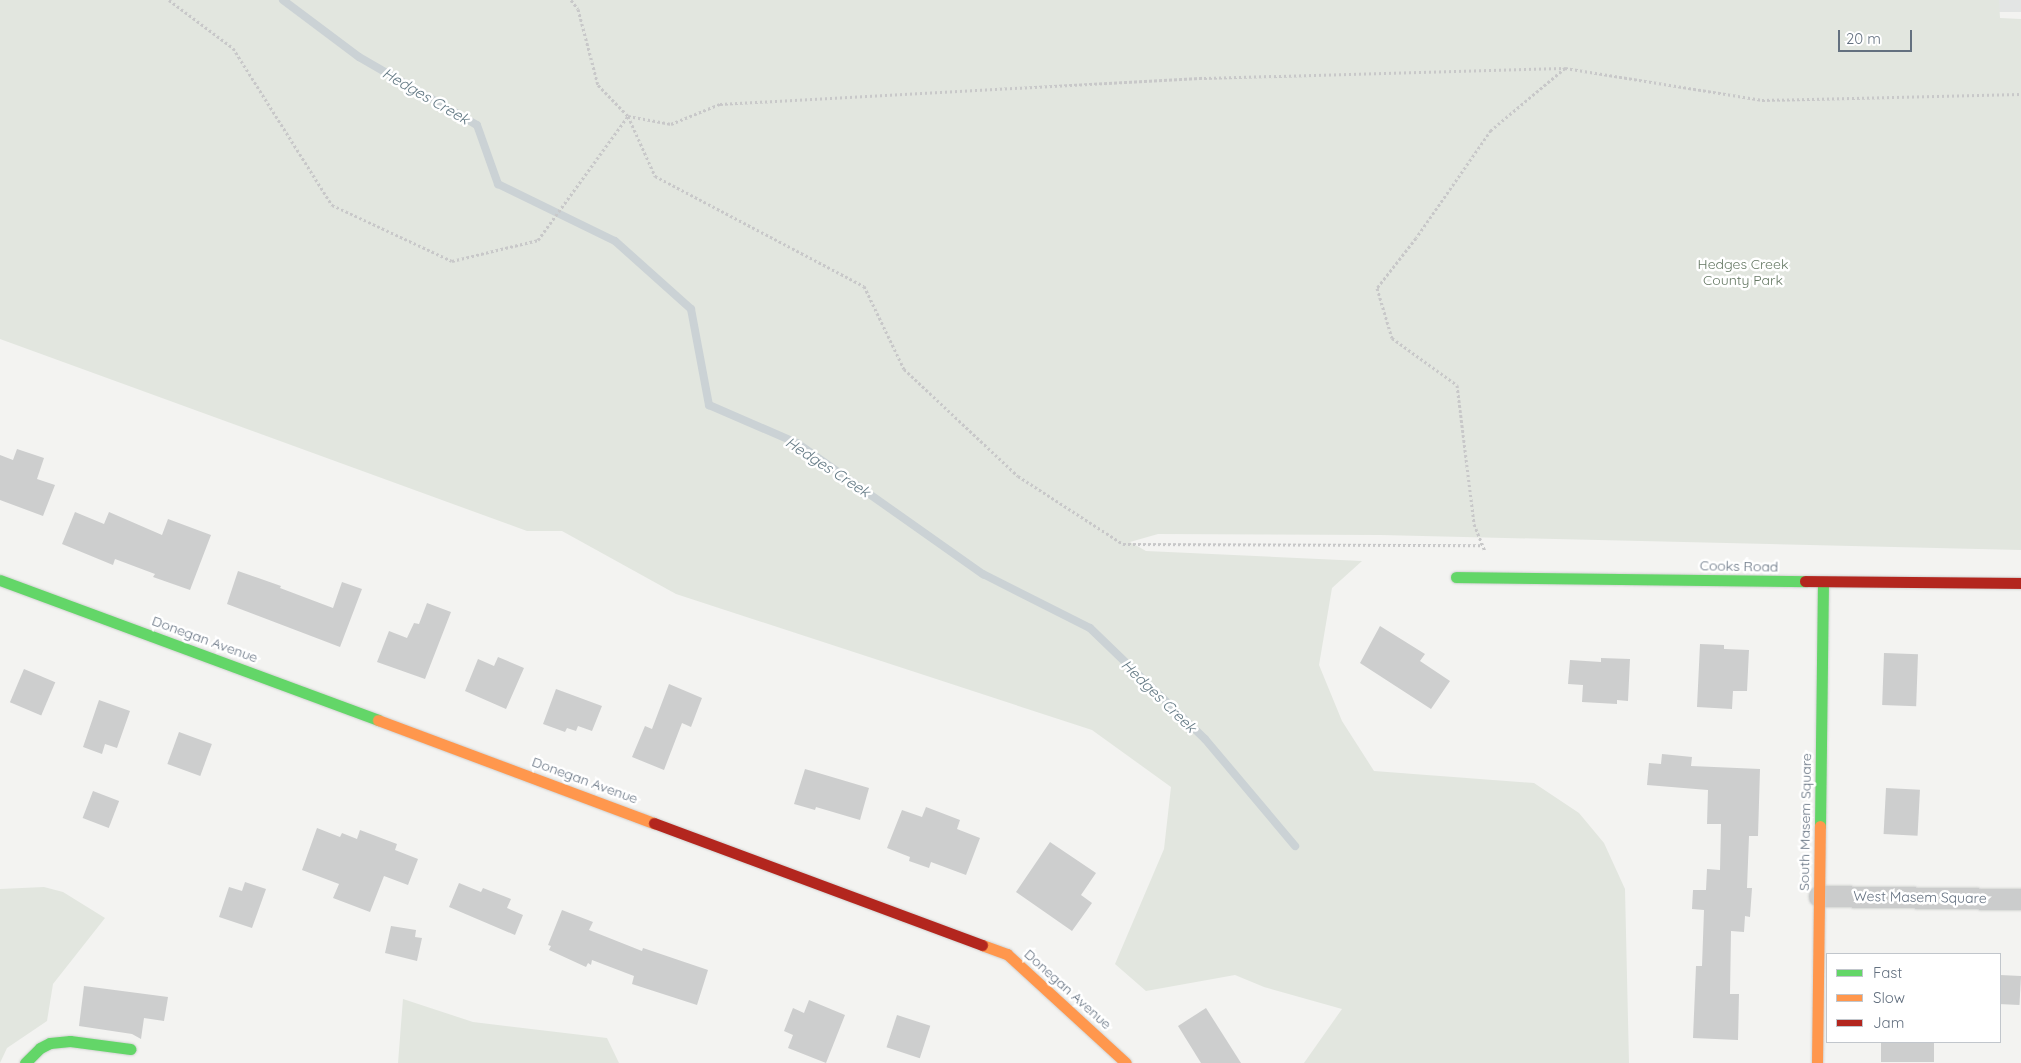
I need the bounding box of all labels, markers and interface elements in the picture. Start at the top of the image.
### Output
scale bar [1841,20,1915,52]
text: 20 m [1846,29,1881,48]
water label: Hedges Creek [379,64,473,128]
park label: Hedges Creek County Park [1698,256,1788,288]
water label: Hedges Creek [782,433,874,501]
street label: Cooks Road [1700,557,1778,575]
street label: Donegan Avenue [150,612,260,666]
water label: Hedges Creek [1118,656,1200,736]
street label: Donegan Avenue [530,753,640,807]
street label: South Masem Square [1795,753,1815,891]
street label: West Masem Square [1853,887,1987,907]
street label: Donegan Avenue [1021,945,1115,1033]
legend [1826,953,2001,1043]
text: Fast [1873,963,1902,982]
text: Slow [1873,988,1905,1007]
text: Jam [1873,1013,1904,1032]

